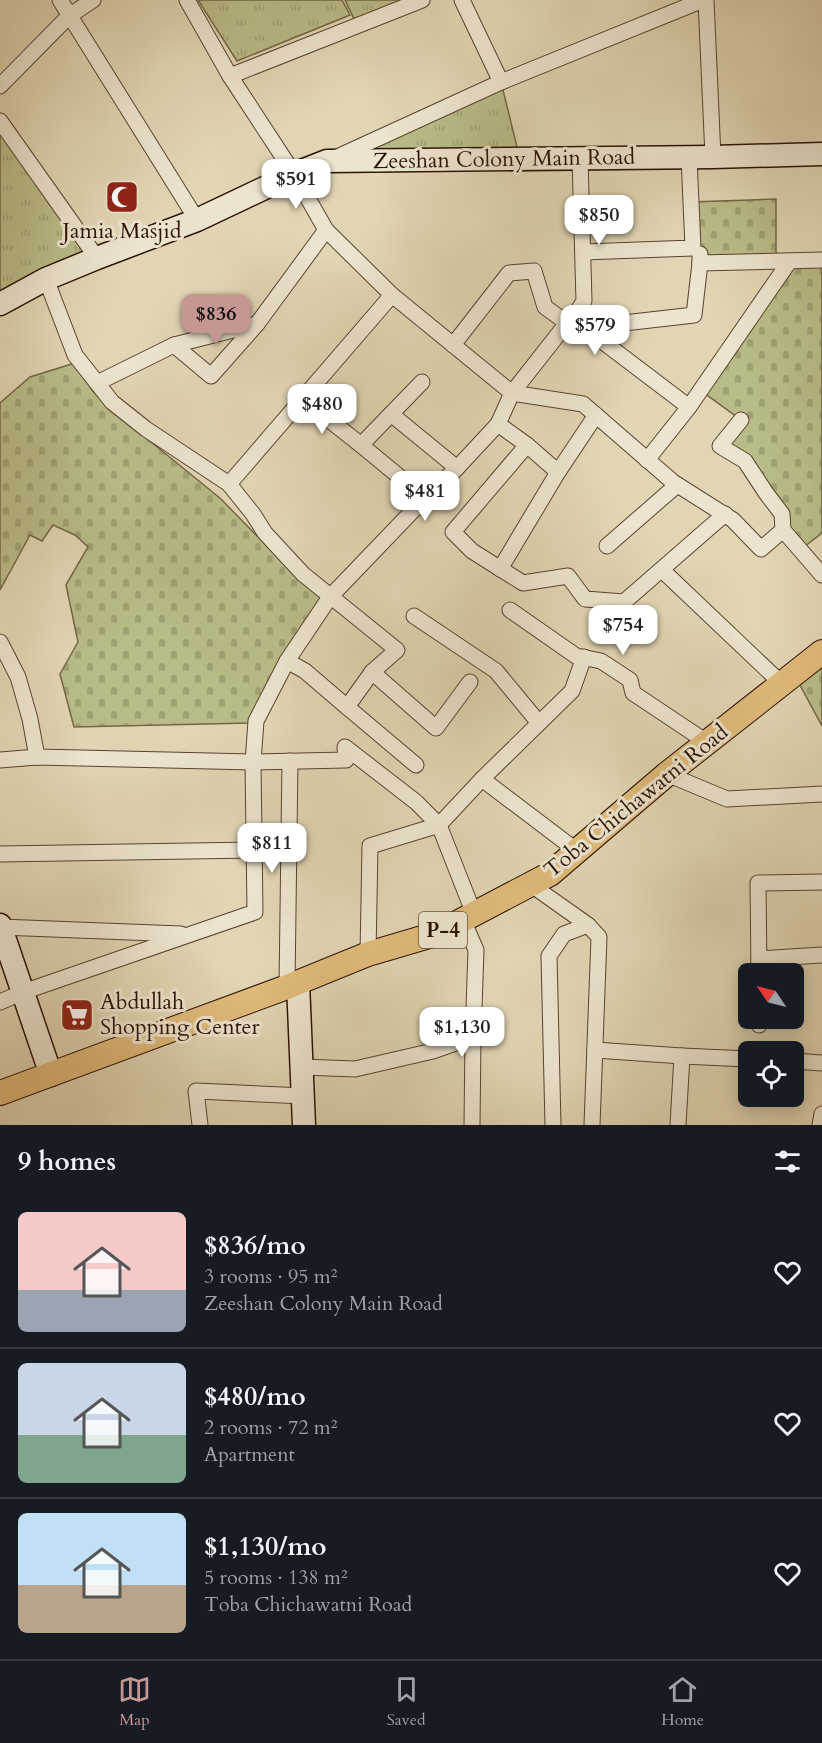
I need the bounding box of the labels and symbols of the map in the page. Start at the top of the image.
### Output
street label: Zeeshan Colony Main Road [373,142,636,176]
pin: $591 [260,159,332,210]
mosque icon: Jamia Masjid [104,179,140,215]
pin: $850 [563,195,635,246]
place label: Jamia Masjid [60,216,182,246]
pin: $836 [180,294,252,345]
pin: $579 [559,305,631,356]
pin: $480 [286,384,358,435]
pin: $481 [389,471,461,522]
pin: $754 [587,605,659,656]
street label: Toba Chichawatni Road [538,717,735,885]
pin: $811 [236,823,308,874]
road number: P-4 [419,912,467,948]
north arrow [738,963,804,1029]
place label: Abdullah Shopping Center [100,987,261,1042]
supermarket icon: Abdullah Shopping Center [59,997,95,1033]
pin: $1,130 [413,1007,511,1058]

